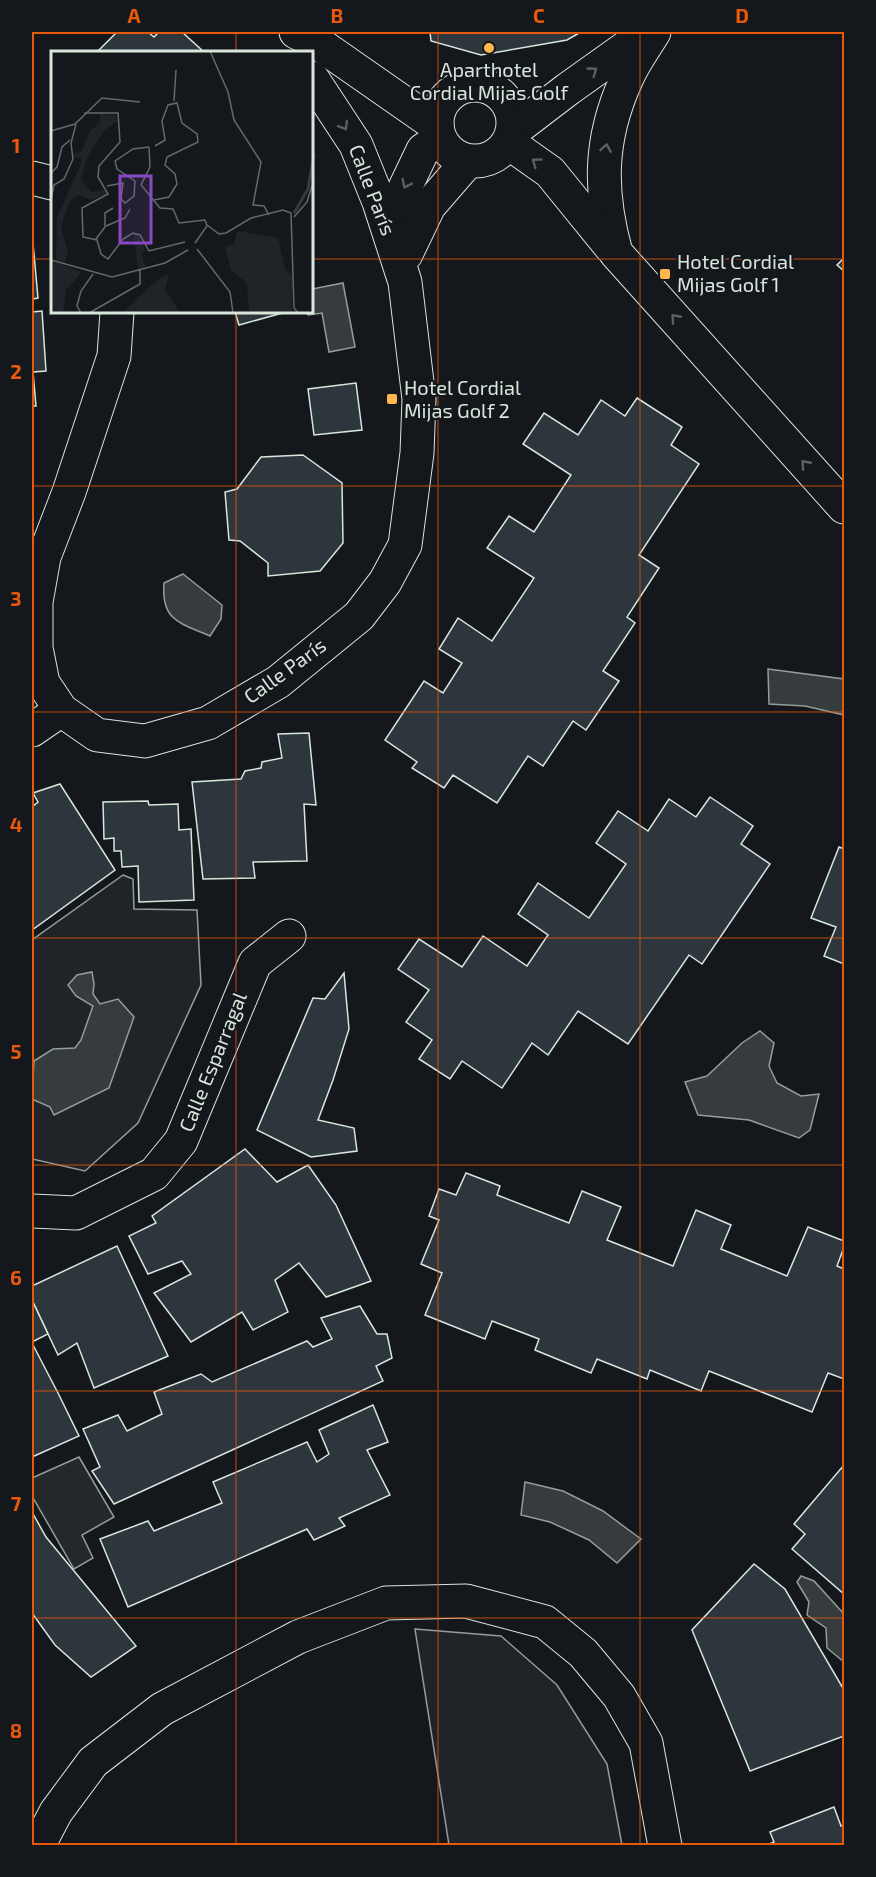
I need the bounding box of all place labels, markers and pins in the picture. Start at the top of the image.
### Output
marker: Aparthotel Cordial Mijas Golf [482,41,496,55]
place label: Aparthotel Cordial Mijas Golf [410,57,569,104]
place label: Hotel Cordial Mijas Golf 1 [677,249,794,296]
marker: Hotel Cordial Mijas Golf 1 [658,267,672,281]
place label: Hotel Cordial Mijas Golf 2 [404,375,521,422]
marker: Hotel Cordial Mijas Golf 2 [385,392,399,406]

